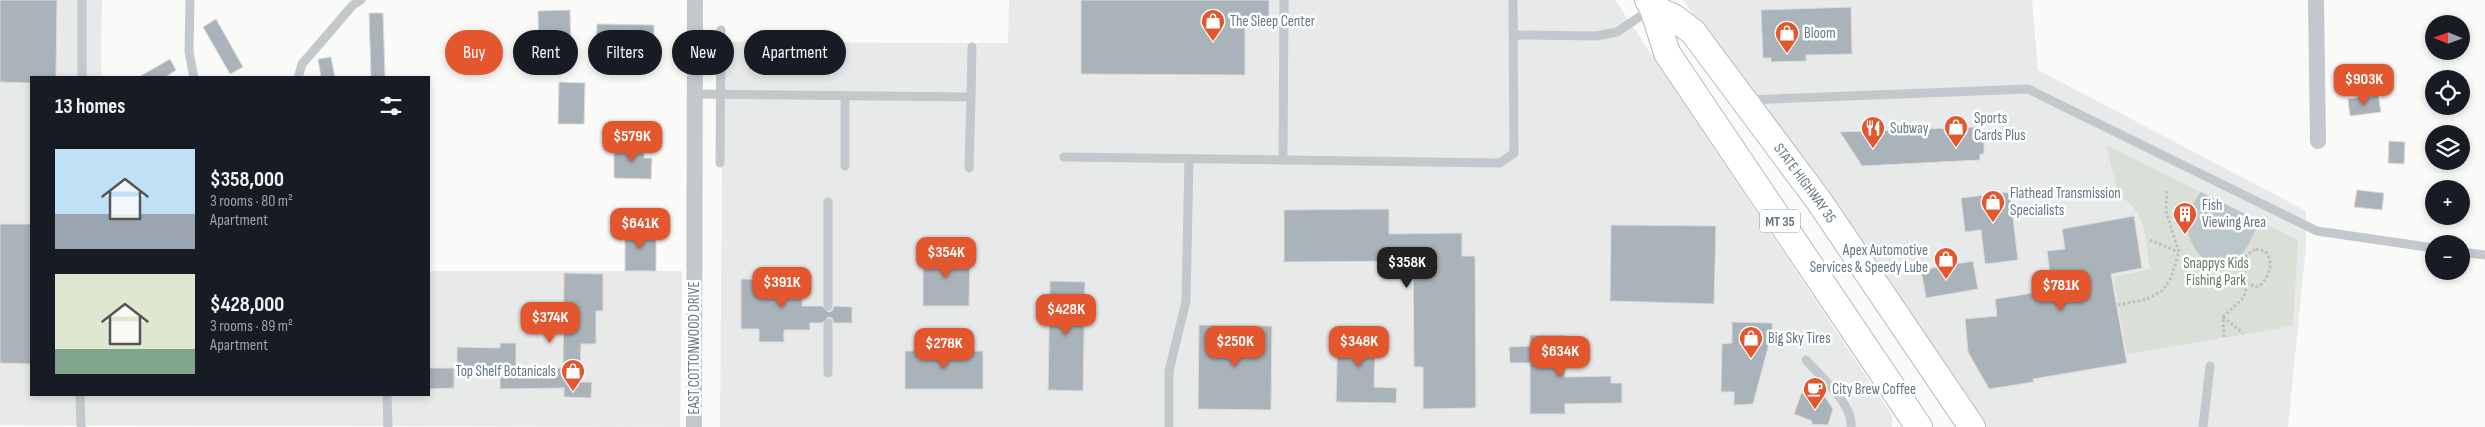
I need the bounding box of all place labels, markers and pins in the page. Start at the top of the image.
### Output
shop icon: The Sleep Center [1200,8,1226,42]
place label: The Sleep Center [1230,12,1316,31]
shop icon: Bloom [1774,20,1800,54]
place label: Bloom [1804,24,1836,43]
pin: $903K [2329,64,2399,106]
place label: Sports Cards Plus [1974,109,2026,145]
shop icon: Sports Cards Plus [1943,114,1969,148]
restaurant icon: Subway [1860,115,1886,149]
place label: Subway [1890,119,1929,138]
pin: $579K [597,120,667,163]
place label: Flathead Transmission Specialists [2010,184,2121,220]
shop icon: Flathead Transmission Specialists [1980,189,2006,223]
place label: Fish Viewing Area [2202,196,2266,232]
building icon: Fish Viewing Area [2172,201,2198,235]
pin: $641K [605,208,675,250]
pin: $354K [911,236,981,279]
place label: Apex Automotive Services & Speedy Lube [1810,241,1928,277]
pin: $358K [1372,246,1442,289]
shop icon: Apex Automotive Services & Speedy Lube [1933,246,1959,280]
pin: $391K [747,266,817,309]
pin: $781K [2026,270,2096,312]
pin: $428K [1031,294,1101,336]
pin: $374K [515,302,585,344]
shop icon: Big Sky Tires [1738,325,1764,359]
pin: $250K [1200,326,1270,368]
pin: $348K [1324,326,1394,368]
pin: $278K [909,328,979,370]
place label: Big Sky Tires [1768,329,1831,348]
pin: $634K [1525,336,1595,378]
shop icon: Top Shelf Botanicals [560,358,586,392]
place label: Top Shelf Botanicals [456,362,556,381]
cafe icon: City Brew Coffee [1802,376,1828,410]
place label: City Brew Coffee [1832,380,1916,399]

